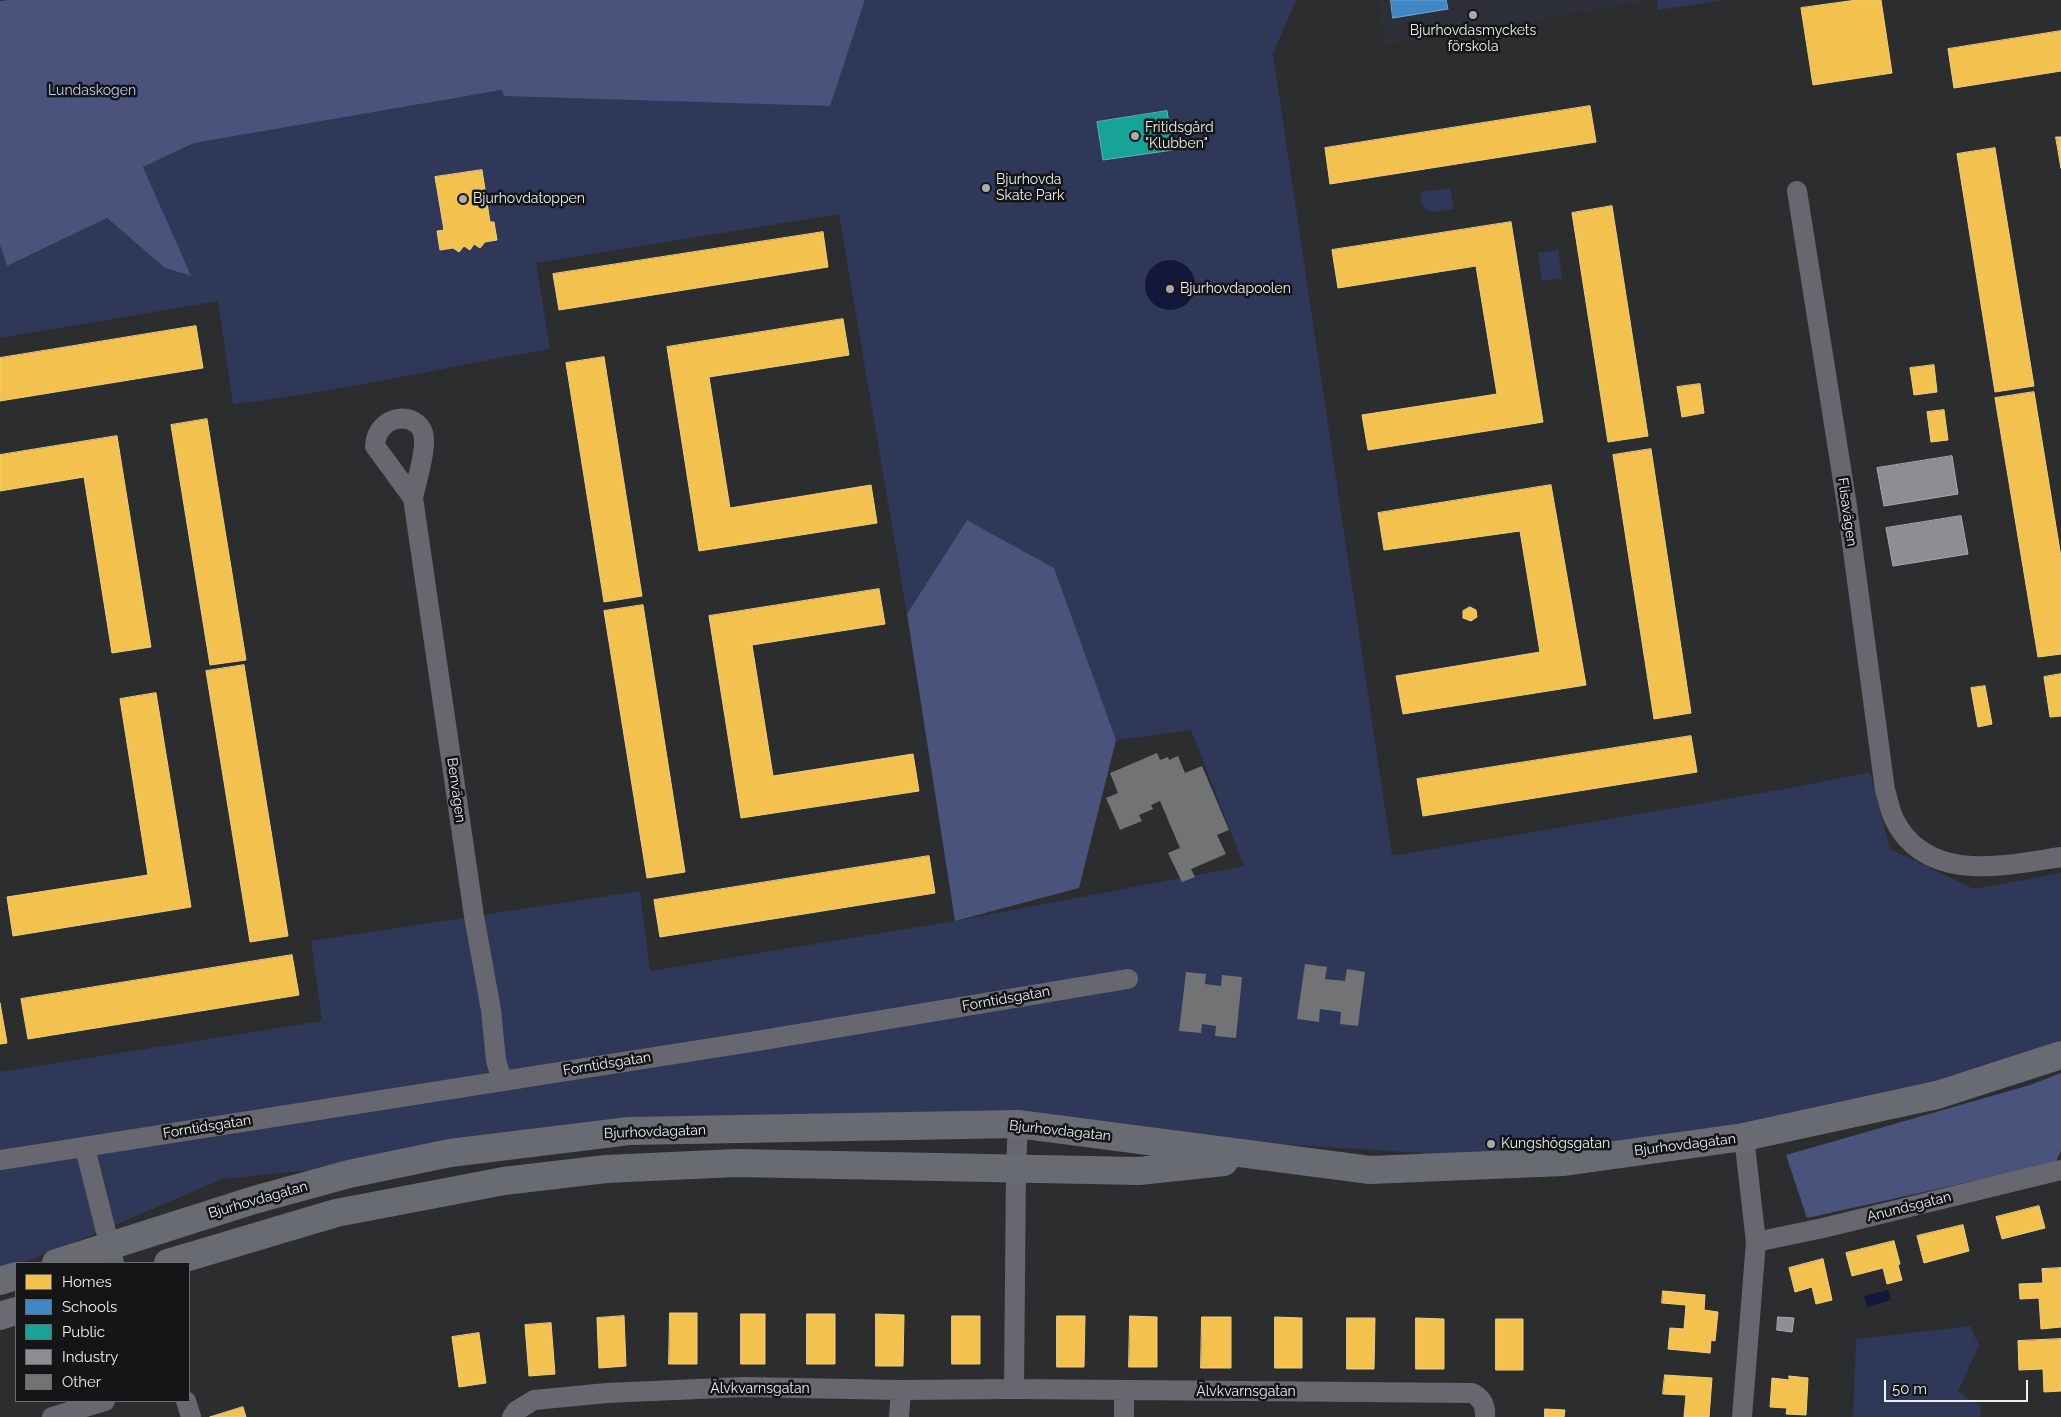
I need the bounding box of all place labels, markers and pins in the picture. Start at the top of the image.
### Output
marker: Bjurhovdasmyckets förskola [1467,9,1479,21]
place label: Bjurhovdasmyckets förskola [1410,23,1536,56]
place label: Fritidsgård "Klubben" [1145,120,1214,152]
marker: Fritidsgård "Klubben" [1129,130,1141,142]
place label: Bjurhovda Skate Park [996,172,1064,204]
marker: Bjurhovda Skate Park [980,182,992,194]
place label: Bjurhovdatoppen [473,191,585,207]
marker: Bjurhovdatoppen [457,193,469,205]
place label: Bjurhovdapoolen [1180,281,1291,297]
marker: Bjurhovdapoolen [1164,283,1176,295]
place label: Kungshögsgatan [1501,1136,1610,1152]
marker: Kungshögsgatan [1485,1138,1497,1150]

